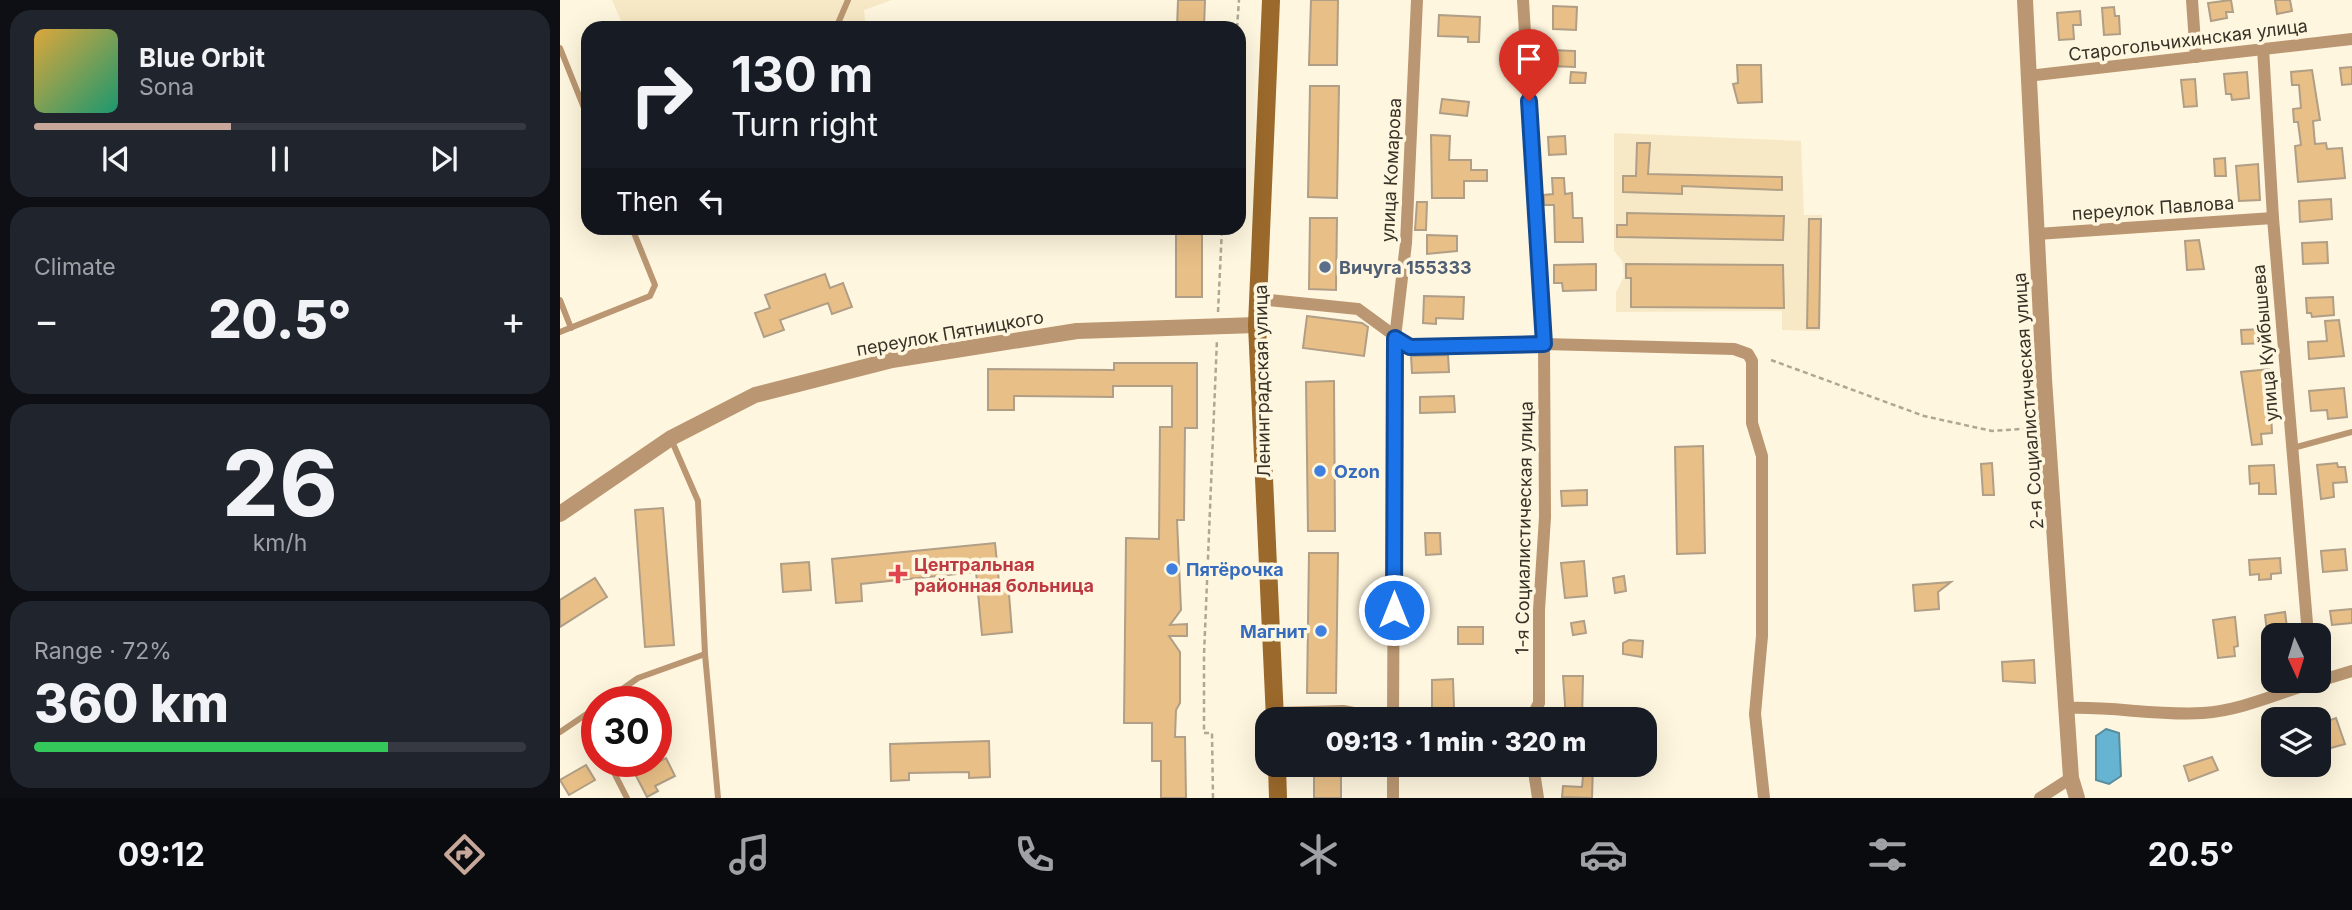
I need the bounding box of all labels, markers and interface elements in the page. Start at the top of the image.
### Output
street label: Старогольчихинская улица [2067,15,2309,65]
pin [1499,29,1559,101]
icon: arrive [1510,40,1548,78]
text: Blue Orbit [139,42,265,73]
text: 130 m [731,45,873,104]
icon: right [616,49,707,140]
text: Sona [139,73,194,101]
street label: улица Комарова [1377,97,1405,243]
text: Turn right [731,105,878,144]
icon: previous [97,140,135,178]
icon: pause [261,140,299,178]
icon: next [425,140,463,178]
icon: left [693,182,731,220]
text: Then [616,186,679,217]
street label: переулок Павлова [2071,192,2235,224]
text: Climate [34,253,116,281]
place label: Вичуга 155333 [1339,257,1472,278]
marker: Вичуга 155333 [1317,259,1333,275]
street label: улица Куйбышева [2248,263,2282,423]
street label: 2-я Социалистическая улица [2009,272,2047,530]
street label: Ленинградская улица [1250,284,1274,478]
text: 20.5° [208,288,352,351]
text: − [34,297,59,343]
text: + [501,297,526,343]
street label: переулок Пятницкого [855,306,1045,360]
street label: 1-я Социалистическая улица [1511,401,1537,655]
text: 26 [222,428,338,538]
place label: Ozon [1334,461,1380,482]
marker: Ozon [1312,463,1328,479]
text: km/h [253,529,307,557]
place label: Центральная районная больница [914,554,1094,596]
place label: Пятёрочка [1186,559,1284,580]
marker: Пятёрочка [1164,561,1180,577]
marker: Центральная районная больница [888,564,908,584]
position arrow [1357,573,1431,647]
place label: Магнит [1240,621,1307,642]
marker: Магнит [1313,623,1329,639]
north arrow [2261,623,2331,693]
map controls [2261,623,2331,777]
text: Range · 72% [34,637,172,665]
text: 360 km [34,672,229,735]
speed limit sign: 30 [581,686,672,777]
button: layers [2261,707,2331,777]
text: 09:13 · 1 min · 320 m [1326,726,1586,757]
icon: directions [440,830,489,879]
icon: music [725,830,774,879]
icon: phone [1010,830,1059,879]
icon: climate [1294,830,1343,879]
icon: car [1579,830,1628,879]
icon: filters [1863,830,1912,879]
text: 09:12 [118,835,205,874]
text: 20.5° [2148,835,2234,874]

